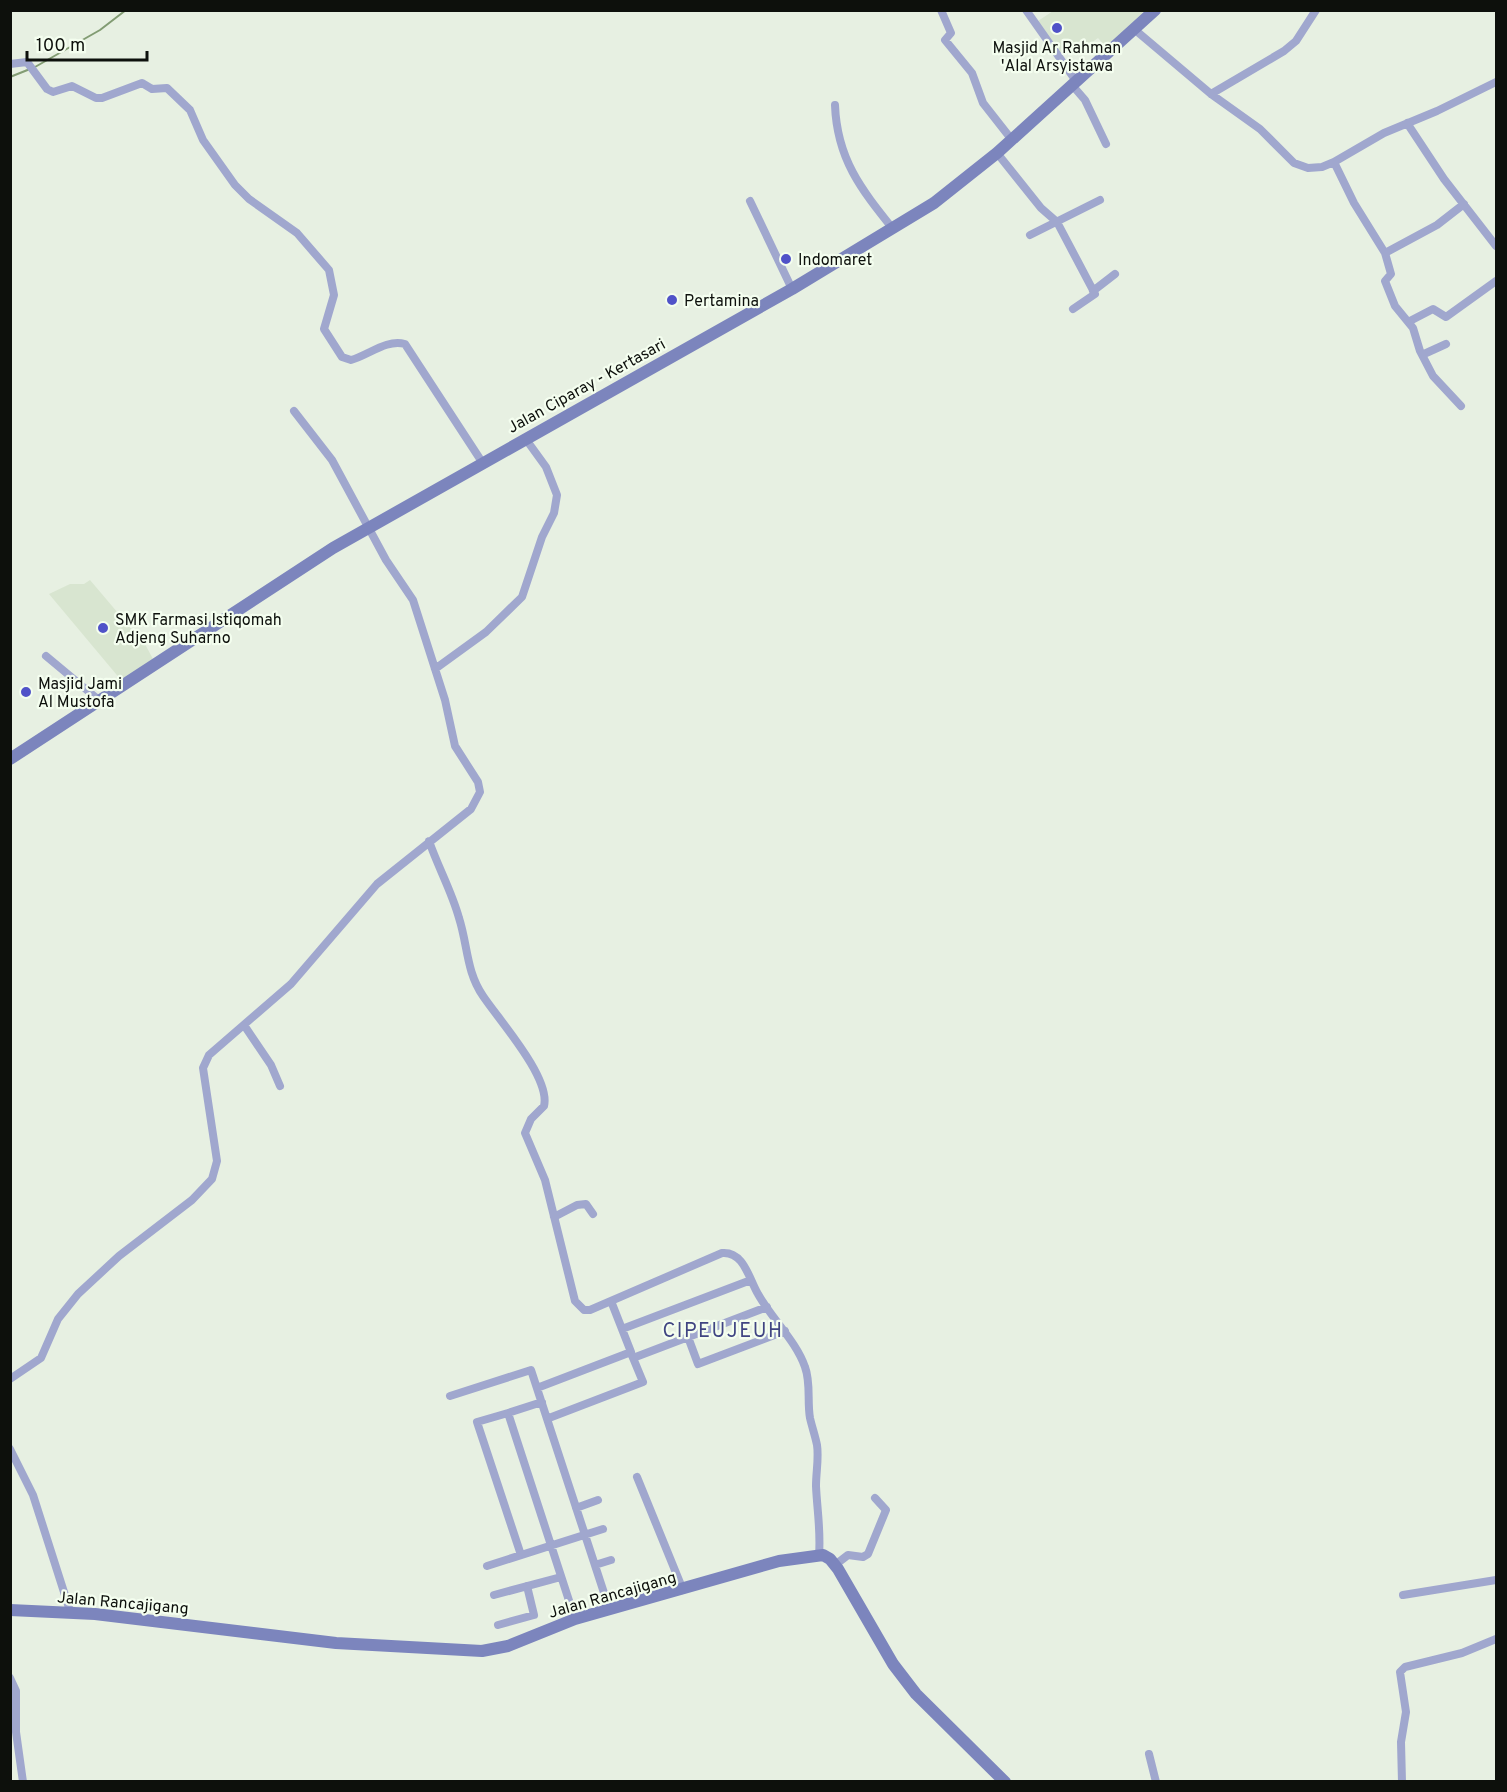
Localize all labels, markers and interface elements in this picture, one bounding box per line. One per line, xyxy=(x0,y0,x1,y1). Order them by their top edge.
marker: Masjid Ar Rahman 'Alal Arsyistawa xyxy=(1050,21,1064,35)
scale bar xyxy=(27,24,147,62)
text: 100 m xyxy=(36,35,85,58)
place label: Masjid Ar Rahman 'Alal Arsyistawa xyxy=(993,39,1121,77)
place label: Indomaret xyxy=(798,251,872,271)
marker: Indomaret xyxy=(779,252,793,266)
place label: Pertamina xyxy=(684,292,759,312)
marker: Pertamina xyxy=(665,293,679,307)
street label: Jalan Ciparay - Kertasari xyxy=(504,335,669,439)
place label: SMK Farmasi Istiqomah Adjeng Suharno xyxy=(115,611,282,649)
marker: SMK Farmasi Istiqomah Adjeng Suharno xyxy=(96,621,110,635)
place label: Masjid Jami Al Mustofa xyxy=(38,675,122,713)
marker: Masjid Jami Al Mustofa xyxy=(19,685,33,699)
district label: CIPEUJEUH xyxy=(663,1319,783,1345)
street label: Jalan Rancajigang xyxy=(546,1568,679,1624)
street label: Jalan Rancajigang xyxy=(56,1588,189,1620)

